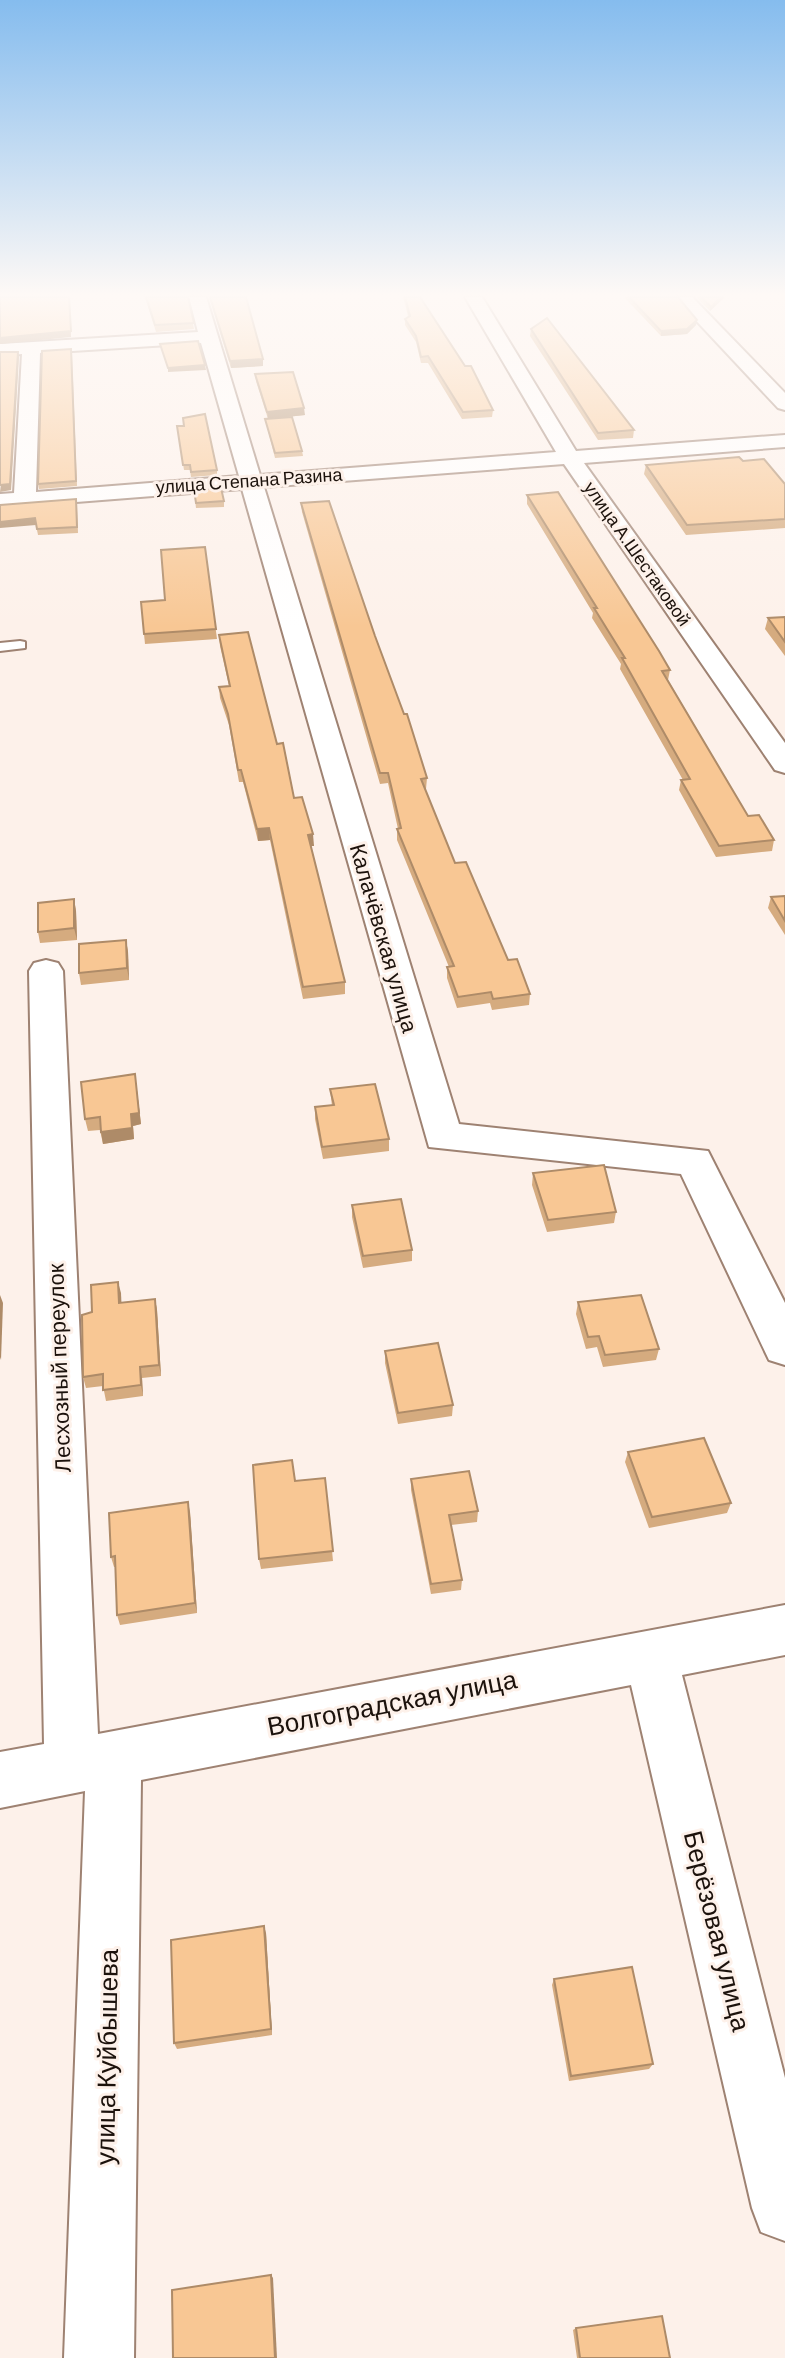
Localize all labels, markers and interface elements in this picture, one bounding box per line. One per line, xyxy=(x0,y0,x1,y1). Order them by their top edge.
street label: улица Степана Разина xyxy=(155,462,344,497)
street label: улица А.Шестаковой xyxy=(580,477,696,630)
street label: Калачёвская улица xyxy=(345,840,425,1036)
street label: Лесхозный переулок xyxy=(41,1263,76,1473)
street label: Волгоградская улица xyxy=(264,1662,520,1741)
street label: Берёзовая улица xyxy=(679,1827,758,2034)
street label: улица Куйбышева xyxy=(88,1948,123,2165)

